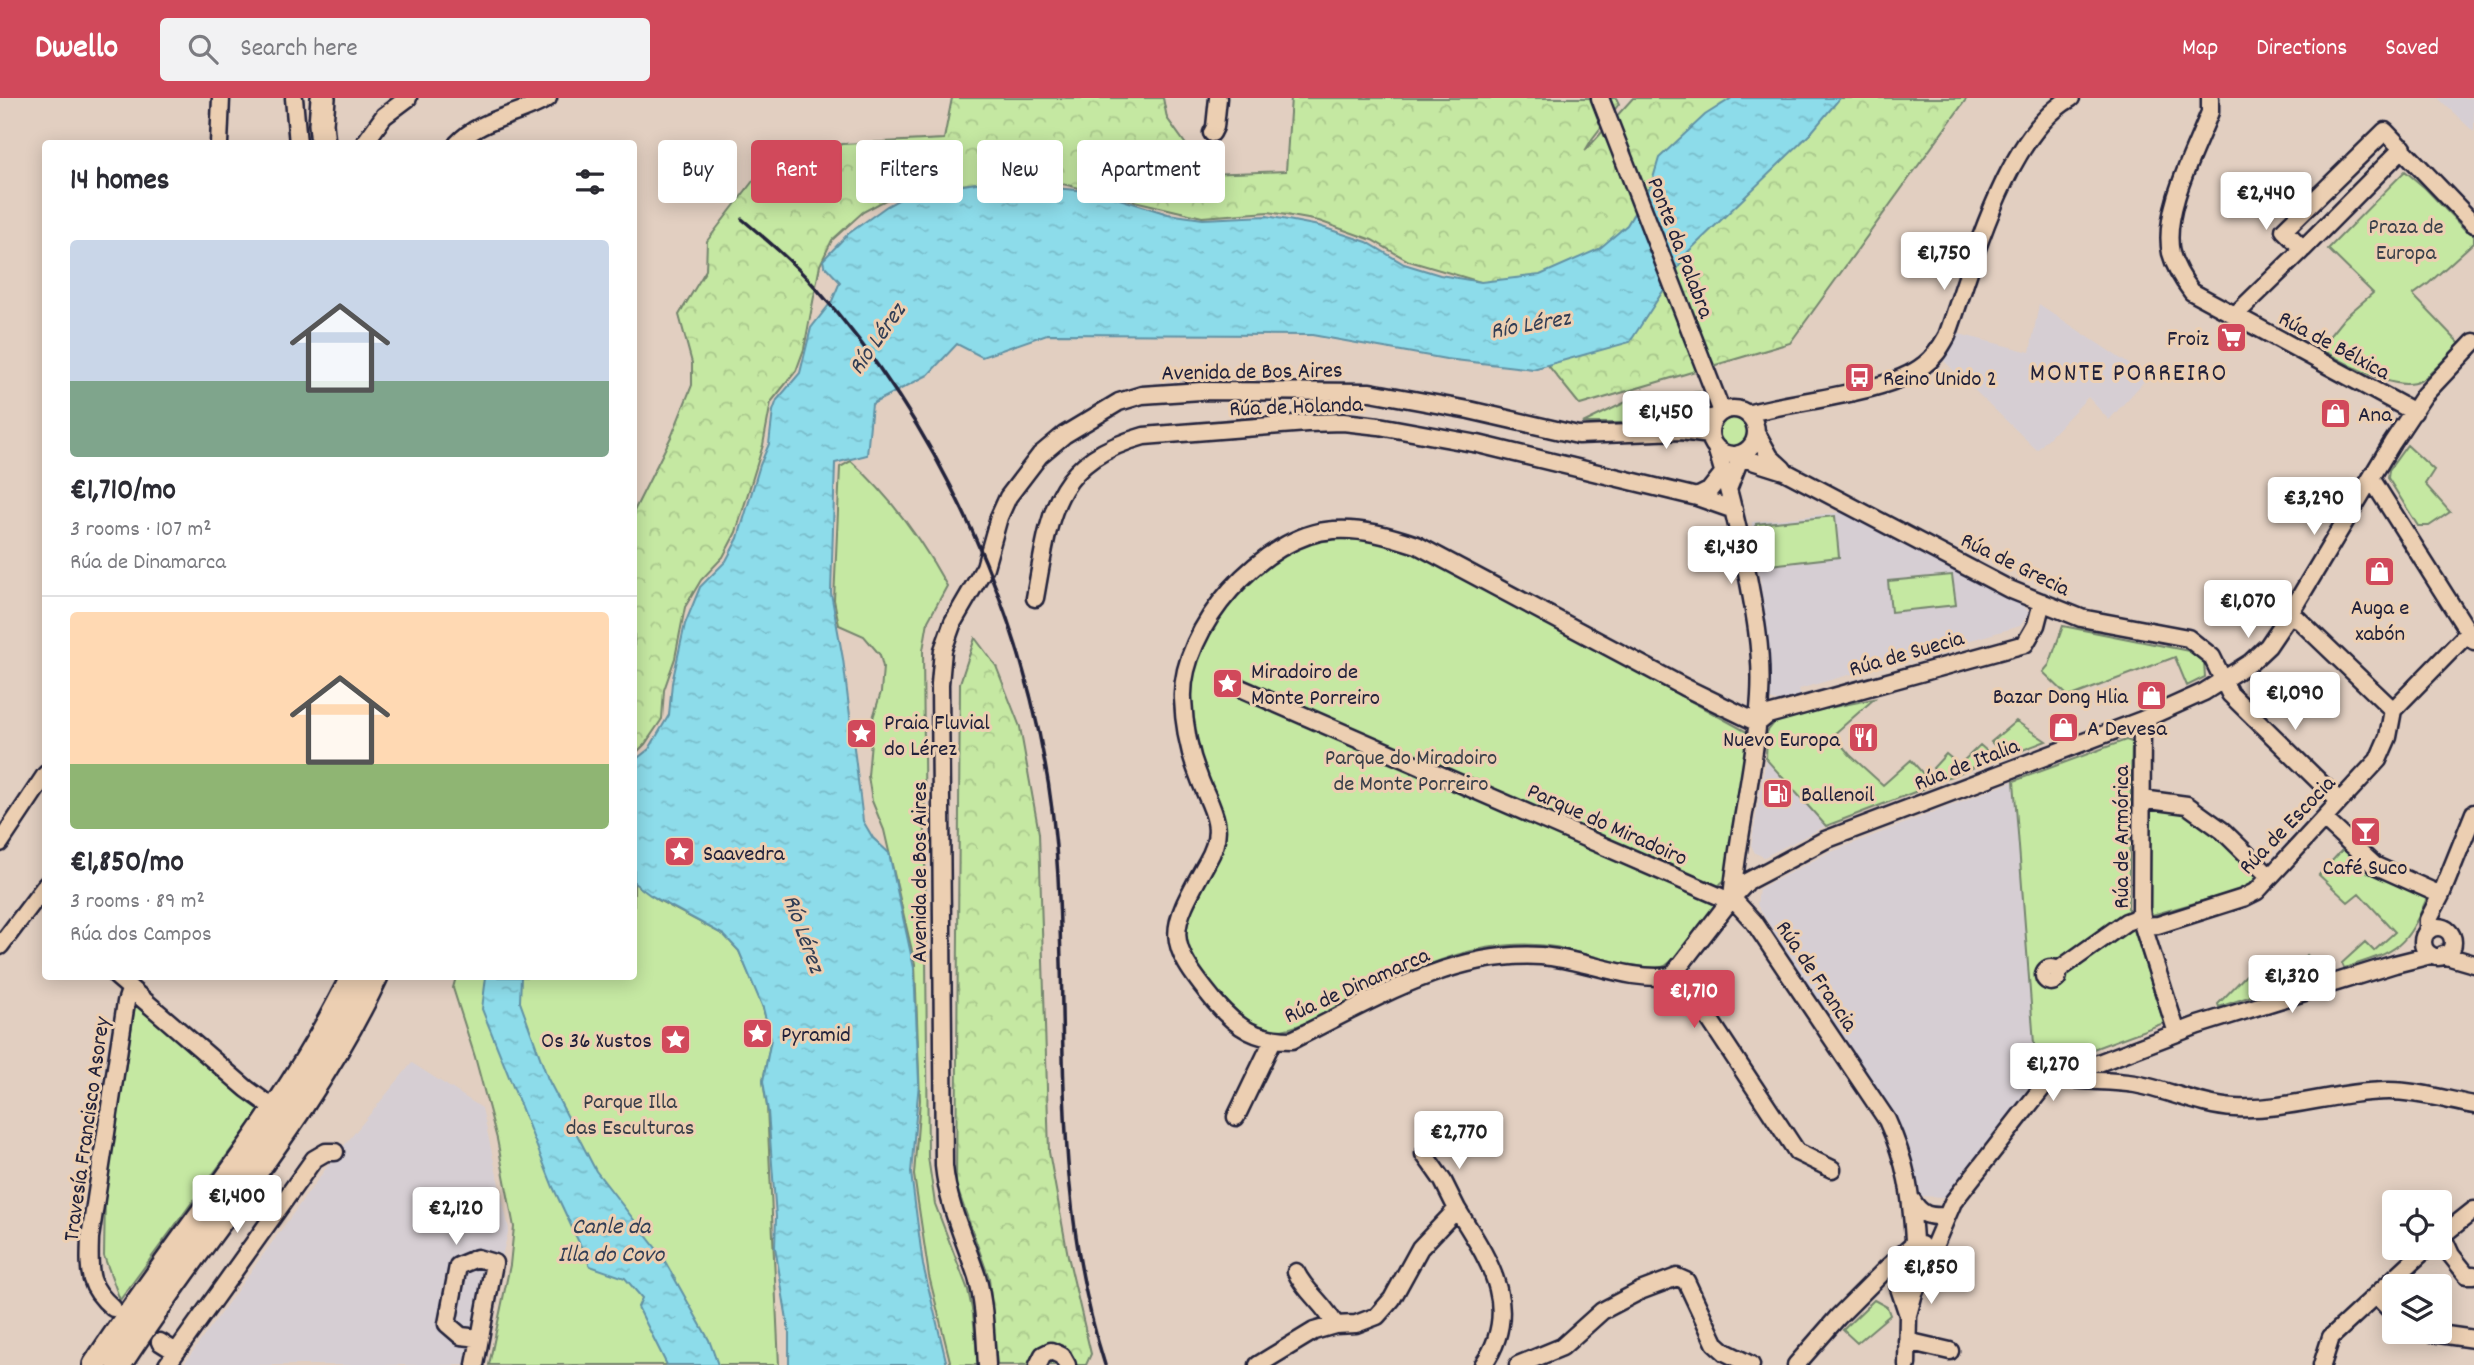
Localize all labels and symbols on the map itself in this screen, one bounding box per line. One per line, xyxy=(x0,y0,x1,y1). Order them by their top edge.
pin: €2,440 xyxy=(2209,172,2323,232)
street label: Ponte da Palabra xyxy=(1637,173,1721,325)
park label: Praza de Europa xyxy=(2368,212,2444,271)
pin: €1,750 xyxy=(1887,232,2001,292)
water label: Río Lérez xyxy=(841,296,916,383)
water label: Río Lérez xyxy=(1488,302,1574,350)
street label: Rúa de Bélxica xyxy=(2272,304,2396,391)
supermarket icon: Froiz xyxy=(2215,320,2249,354)
place label: Froiz xyxy=(2167,324,2209,357)
street label: Avenida de Bos Aires xyxy=(1161,355,1343,392)
district label: MONTE PORREIRO xyxy=(2030,356,2228,393)
bus stop icon: Reino Unido 2 xyxy=(1843,360,1877,394)
place label: Reino Unido 2 xyxy=(1883,364,1997,397)
street label: Rúa de Holanda xyxy=(1229,390,1365,427)
pin: €1,450 xyxy=(1609,392,1723,451)
shop icon: Ana xyxy=(2318,396,2352,430)
place label: Ana xyxy=(2358,400,2393,433)
pin: €3,290 xyxy=(2257,478,2371,537)
street label: Rúa de Grecia xyxy=(1954,525,2076,607)
pin: €1,430 xyxy=(1674,526,1788,586)
shop icon: Auga e xabón xyxy=(2363,555,2397,589)
pin: €1,070 xyxy=(2191,580,2305,640)
place label: Auga e xabón xyxy=(2351,593,2409,652)
street label: Rúa de Suecia xyxy=(1846,623,1969,687)
place label: Miradoiro de Monte Porreiro xyxy=(1251,657,1380,716)
place icon: Miradoiro de Monte Porreiro xyxy=(1211,666,1245,700)
pin: €1,090 xyxy=(2238,672,2352,732)
shop icon: Bazar Dong Hlia xyxy=(2134,678,2168,712)
place label: Bazar Dong Hlia xyxy=(1993,682,2129,715)
place label: Praia Fluvial do Lérez xyxy=(884,708,990,767)
shop icon: A Devesa xyxy=(2047,710,2081,744)
place label: A Devesa xyxy=(2087,714,2168,747)
place icon: Praia Fluvial do Lérez xyxy=(844,717,878,751)
restaurant icon: Nuevo Europa xyxy=(1846,721,1880,755)
place label: Nuevo Europa xyxy=(1723,725,1841,758)
street label: Rúa de Italia xyxy=(1910,731,2026,801)
park label: Parque do Miradoiro de Monte Porreiro xyxy=(1325,743,1497,802)
street label: Rúa de Armórica xyxy=(2107,764,2140,909)
street label: Rúa de Escocia xyxy=(2232,768,2345,884)
street label: Parque do Miradoiro xyxy=(1521,776,1692,876)
fuel station icon: Ballenoil xyxy=(1761,776,1795,810)
place label: Ballenoil xyxy=(1801,780,1875,813)
street label: Avenida de Bos Aires xyxy=(905,781,938,963)
bar icon: Café Suco xyxy=(2348,815,2382,849)
place icon: Saavedra xyxy=(663,835,697,869)
place label: Saavedra xyxy=(703,839,786,872)
place label: Café Suco xyxy=(2323,853,2407,886)
water label: Río Lérez xyxy=(772,890,832,979)
street label: Rúa de Francia xyxy=(1766,915,1865,1040)
street label: Rúa de Dinamarca xyxy=(1279,940,1436,1034)
pin: €1,320 xyxy=(2235,956,2349,1015)
pin: €1,710 xyxy=(1637,970,1751,1030)
street label: Travesía Francisco Asorey xyxy=(56,1014,121,1244)
place icon: Pyramid xyxy=(741,1016,775,1050)
place label: Pyramid xyxy=(781,1020,851,1053)
place icon: Os 36 Xustos xyxy=(658,1022,692,1056)
place label: Os 36 Xustos xyxy=(541,1026,652,1059)
pin: €1,270 xyxy=(1996,1044,2110,1103)
park label: Parque Illa das Esculturas xyxy=(566,1087,694,1146)
pin: €2,770 xyxy=(1402,1112,1516,1171)
pin: €1,400 xyxy=(180,1176,294,1235)
pin: €2,120 xyxy=(399,1188,513,1247)
water label: Canle da Illa do Covo xyxy=(558,1211,665,1273)
pin: €1,850 xyxy=(1874,1246,1988,1306)

